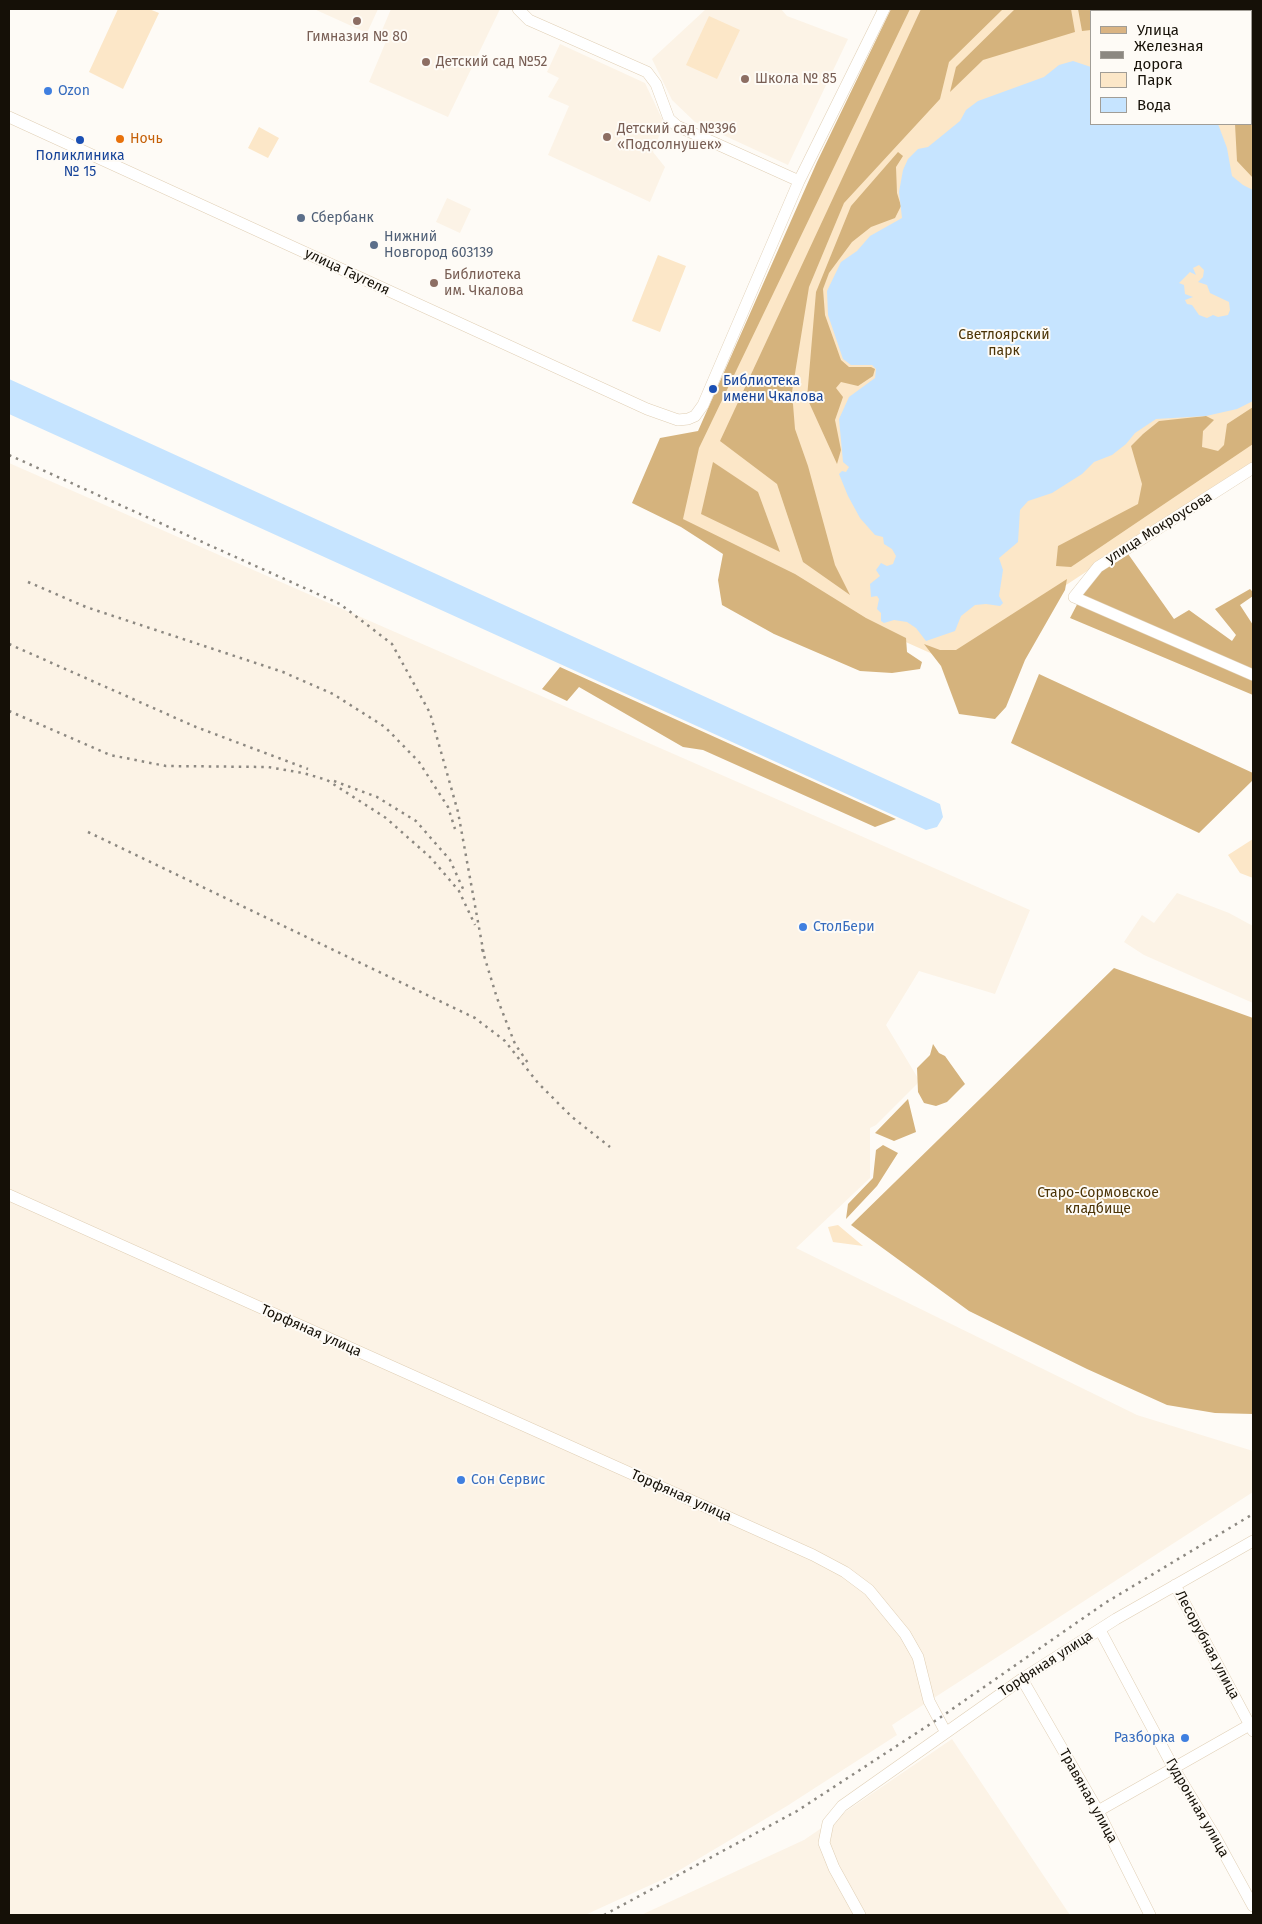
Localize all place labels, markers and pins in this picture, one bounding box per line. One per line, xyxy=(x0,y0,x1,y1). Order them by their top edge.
marker: Гимназия № 80 xyxy=(351,15,363,27)
place label: Гимназия № 80 xyxy=(306,29,408,45)
place label: Детский сад №52 xyxy=(436,54,547,70)
marker: Детский сад №52 xyxy=(420,56,432,68)
place label: Школа № 85 xyxy=(755,71,837,87)
marker: Школа № 85 xyxy=(739,73,751,85)
place label: Ozon xyxy=(58,83,90,99)
marker: Ozon xyxy=(42,85,54,97)
place label: Детский сад №396 «Подсолнушек» xyxy=(617,121,736,154)
place label: Ночь xyxy=(130,131,163,147)
marker: Детский сад №396 «Подсолнушек» xyxy=(601,131,613,143)
marker: Ночь xyxy=(114,133,126,145)
marker: Поликлиника № 15 xyxy=(74,134,86,146)
place label: Поликлиника № 15 xyxy=(35,148,125,180)
place label: Сбербанк xyxy=(311,210,374,226)
marker: Сбербанк xyxy=(295,212,307,224)
place label: Нижний Новгород 603139 xyxy=(384,229,493,262)
marker: Нижний Новгород 603139 xyxy=(368,239,380,251)
place label: Библиотека им. Чкалова xyxy=(444,267,524,300)
marker: Библиотека им. Чкалова xyxy=(428,277,440,289)
place label: Библиотека имени Чкалова xyxy=(723,373,824,406)
marker: Библиотека имени Чкалова xyxy=(707,383,719,395)
place label: СтолБери xyxy=(813,919,875,935)
marker: СтолБери xyxy=(797,921,809,933)
place label: Сон Сервис xyxy=(471,1472,545,1488)
marker: Сон Сервис xyxy=(455,1474,467,1486)
place label: Разборка xyxy=(1114,1730,1175,1746)
marker: Разборка xyxy=(1179,1732,1191,1744)

